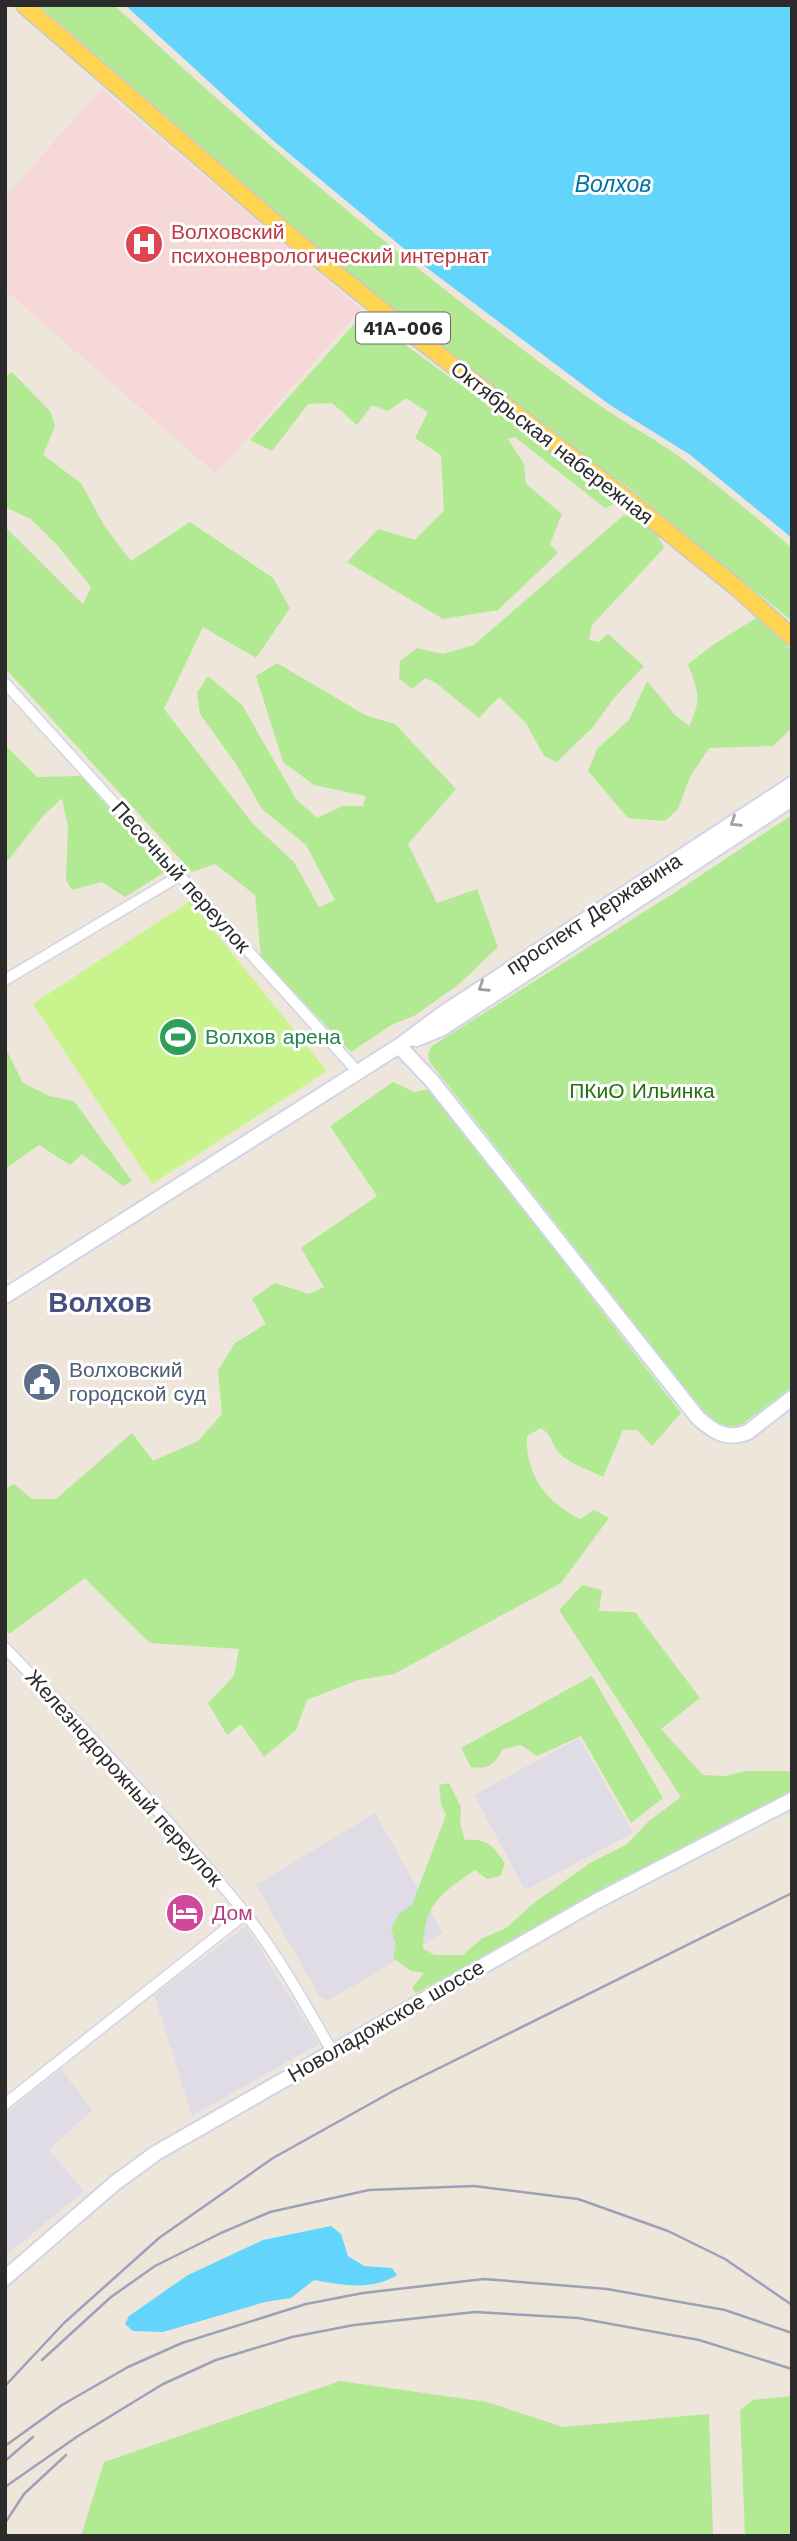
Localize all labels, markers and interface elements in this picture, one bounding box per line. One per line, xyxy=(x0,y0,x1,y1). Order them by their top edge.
water label: Волхов xyxy=(575,171,651,198)
place label: Волховский психоневрологический интернат xyxy=(171,219,489,268)
hospital icon: Волховский психоневрологический интернат xyxy=(123,223,165,265)
road number: 41А-006 xyxy=(356,312,450,344)
street label: Октябрьская набережная xyxy=(446,356,659,530)
street label: Песочный переулок xyxy=(107,796,256,958)
one-way arrow xyxy=(730,813,743,826)
street label: проспект Державина xyxy=(501,847,686,980)
one-way arrow xyxy=(478,979,491,992)
sports icon: Волхов арена xyxy=(157,1016,199,1058)
place label: Волхов арена xyxy=(205,1024,341,1049)
park label: ПКиО Ильинка xyxy=(569,1078,715,1103)
district label: Волхов xyxy=(48,1286,152,1319)
place label: Волховский городской суд xyxy=(69,1357,206,1406)
public building icon: Волховский городской суд xyxy=(21,1361,63,1403)
street label: Железнодорожный переулок xyxy=(21,1664,229,1892)
hotel icon: Дом xyxy=(164,1892,206,1934)
place label: Дом xyxy=(212,1900,253,1925)
street label: Новоладожское шоссе xyxy=(283,1954,488,2087)

